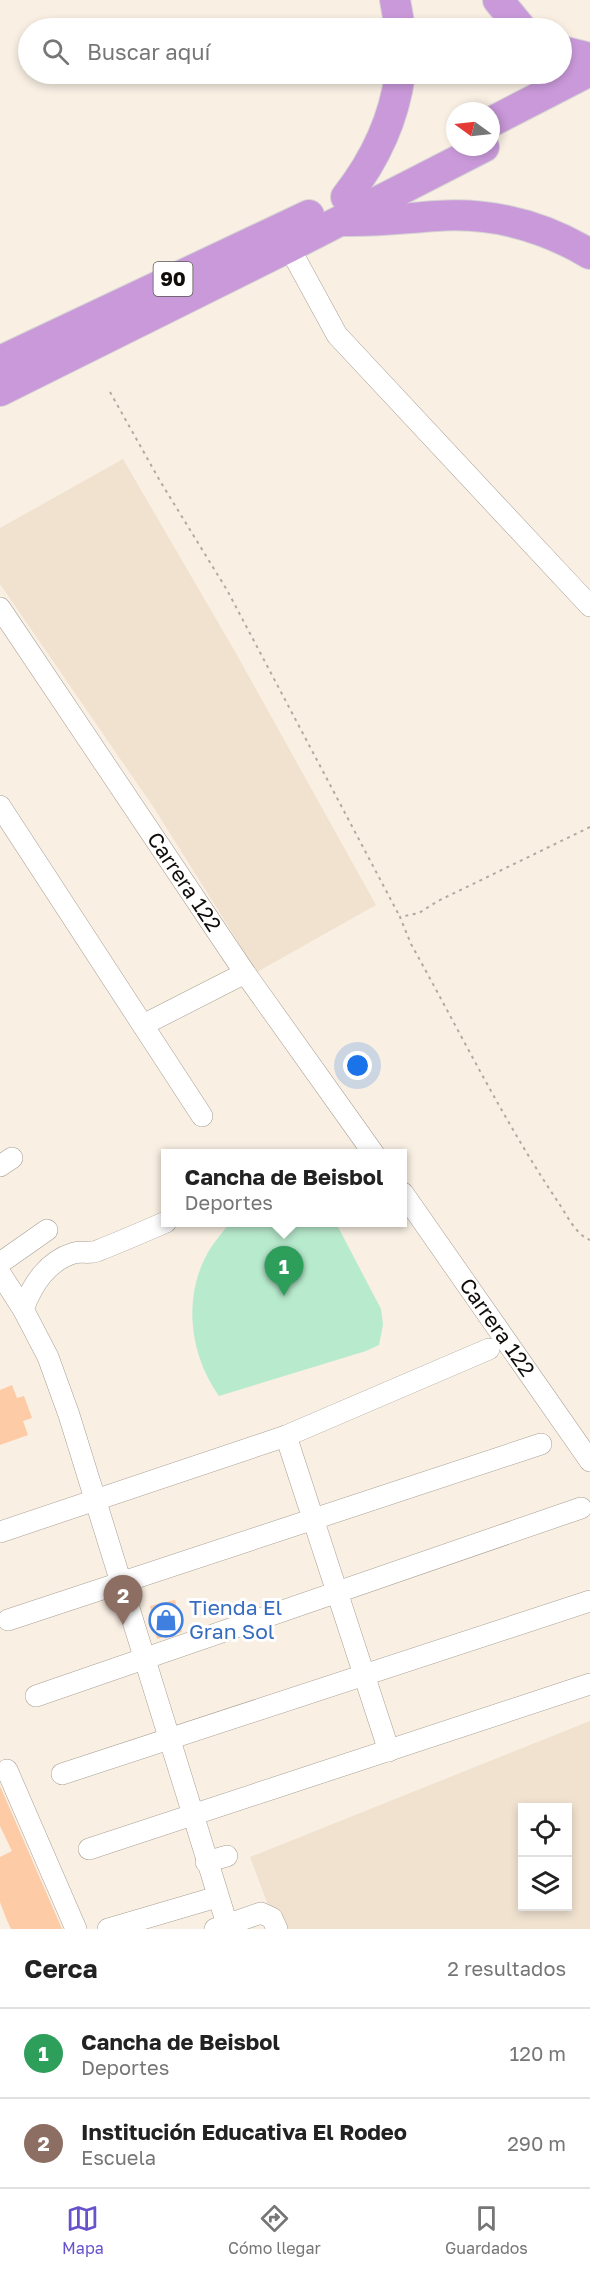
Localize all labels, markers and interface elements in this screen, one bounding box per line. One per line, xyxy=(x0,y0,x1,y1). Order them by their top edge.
search box xyxy=(18,18,572,84)
icon: search xyxy=(39,35,72,68)
text: Buscar aquí xyxy=(87,38,210,65)
north arrow xyxy=(446,102,500,156)
road number: 90 xyxy=(154,262,192,296)
street label: Carrera 122 xyxy=(142,827,227,936)
your location xyxy=(343,1051,372,1080)
popup xyxy=(161,1149,407,1227)
text: Cancha de Beisbol xyxy=(185,1163,383,1190)
text: Deportes xyxy=(185,1190,273,1214)
pin: 1 xyxy=(264,1246,304,1296)
street label: Carrera 122 xyxy=(454,1273,541,1381)
pin: 2 xyxy=(104,1576,142,1625)
place label: Tienda El Gran Sol xyxy=(189,1594,282,1644)
shop icon: Tienda El Gran Sol xyxy=(148,1602,184,1638)
map controls xyxy=(518,1803,572,1911)
button: locate xyxy=(518,1803,572,1857)
button: layers xyxy=(518,1857,572,1911)
text: Cerca xyxy=(24,1953,98,1984)
text: 2 resultados xyxy=(447,1956,566,1980)
text: Cancha de Beisbol xyxy=(81,2028,280,2055)
text: 1 xyxy=(38,2041,49,2065)
text: 120 m xyxy=(510,2041,566,2065)
text: Deportes xyxy=(81,2055,169,2079)
text: Institución Educativa El Rodeo xyxy=(81,2118,407,2145)
text: 2 xyxy=(37,2131,50,2155)
text: 290 m xyxy=(507,2131,566,2155)
text: Escuela xyxy=(81,2145,156,2169)
tab: Mapa xyxy=(62,2202,104,2258)
tab: Cómo llegar xyxy=(228,2202,321,2258)
tab: Guardados xyxy=(445,2202,528,2258)

